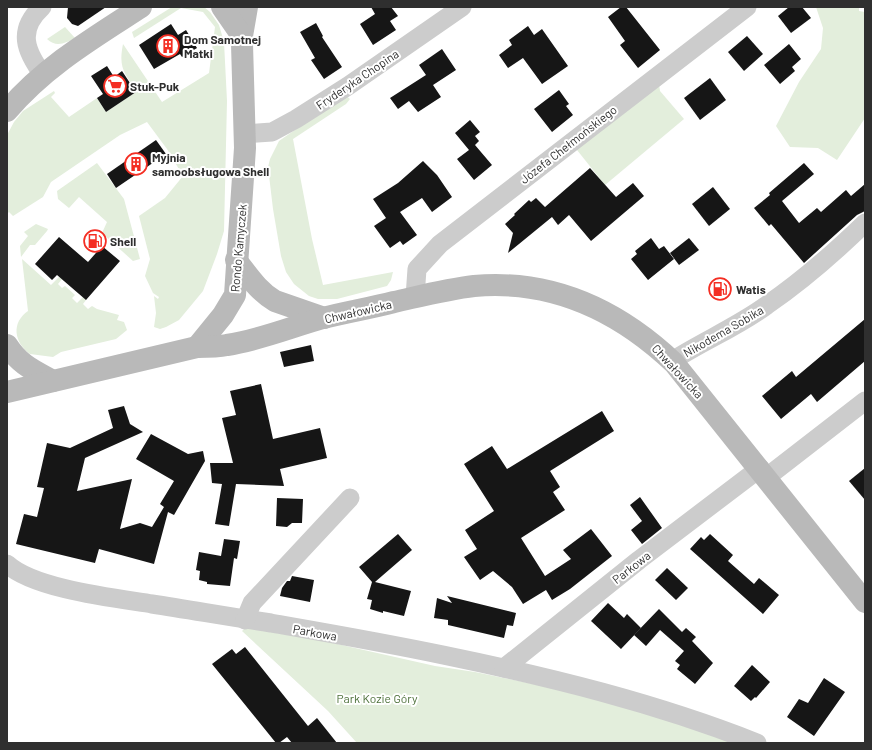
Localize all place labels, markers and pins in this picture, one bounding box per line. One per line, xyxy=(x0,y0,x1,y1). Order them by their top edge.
place label: Dom Samotnej Matki xyxy=(184,32,261,60)
building icon: Dom Samotnej Matki xyxy=(155,33,181,59)
supermarket icon: Stuk-Puk xyxy=(102,73,128,99)
place label: Stuk-Puk xyxy=(130,79,180,93)
place label: Myjnia samoobsługowa Shell xyxy=(152,150,269,178)
building icon: Myjnia samoobsługowa Shell xyxy=(123,151,149,177)
fuel station icon: Shell xyxy=(82,228,108,254)
place label: Shell xyxy=(110,234,136,248)
fuel station icon: Watis xyxy=(707,276,733,302)
place label: Watis xyxy=(736,282,766,296)

